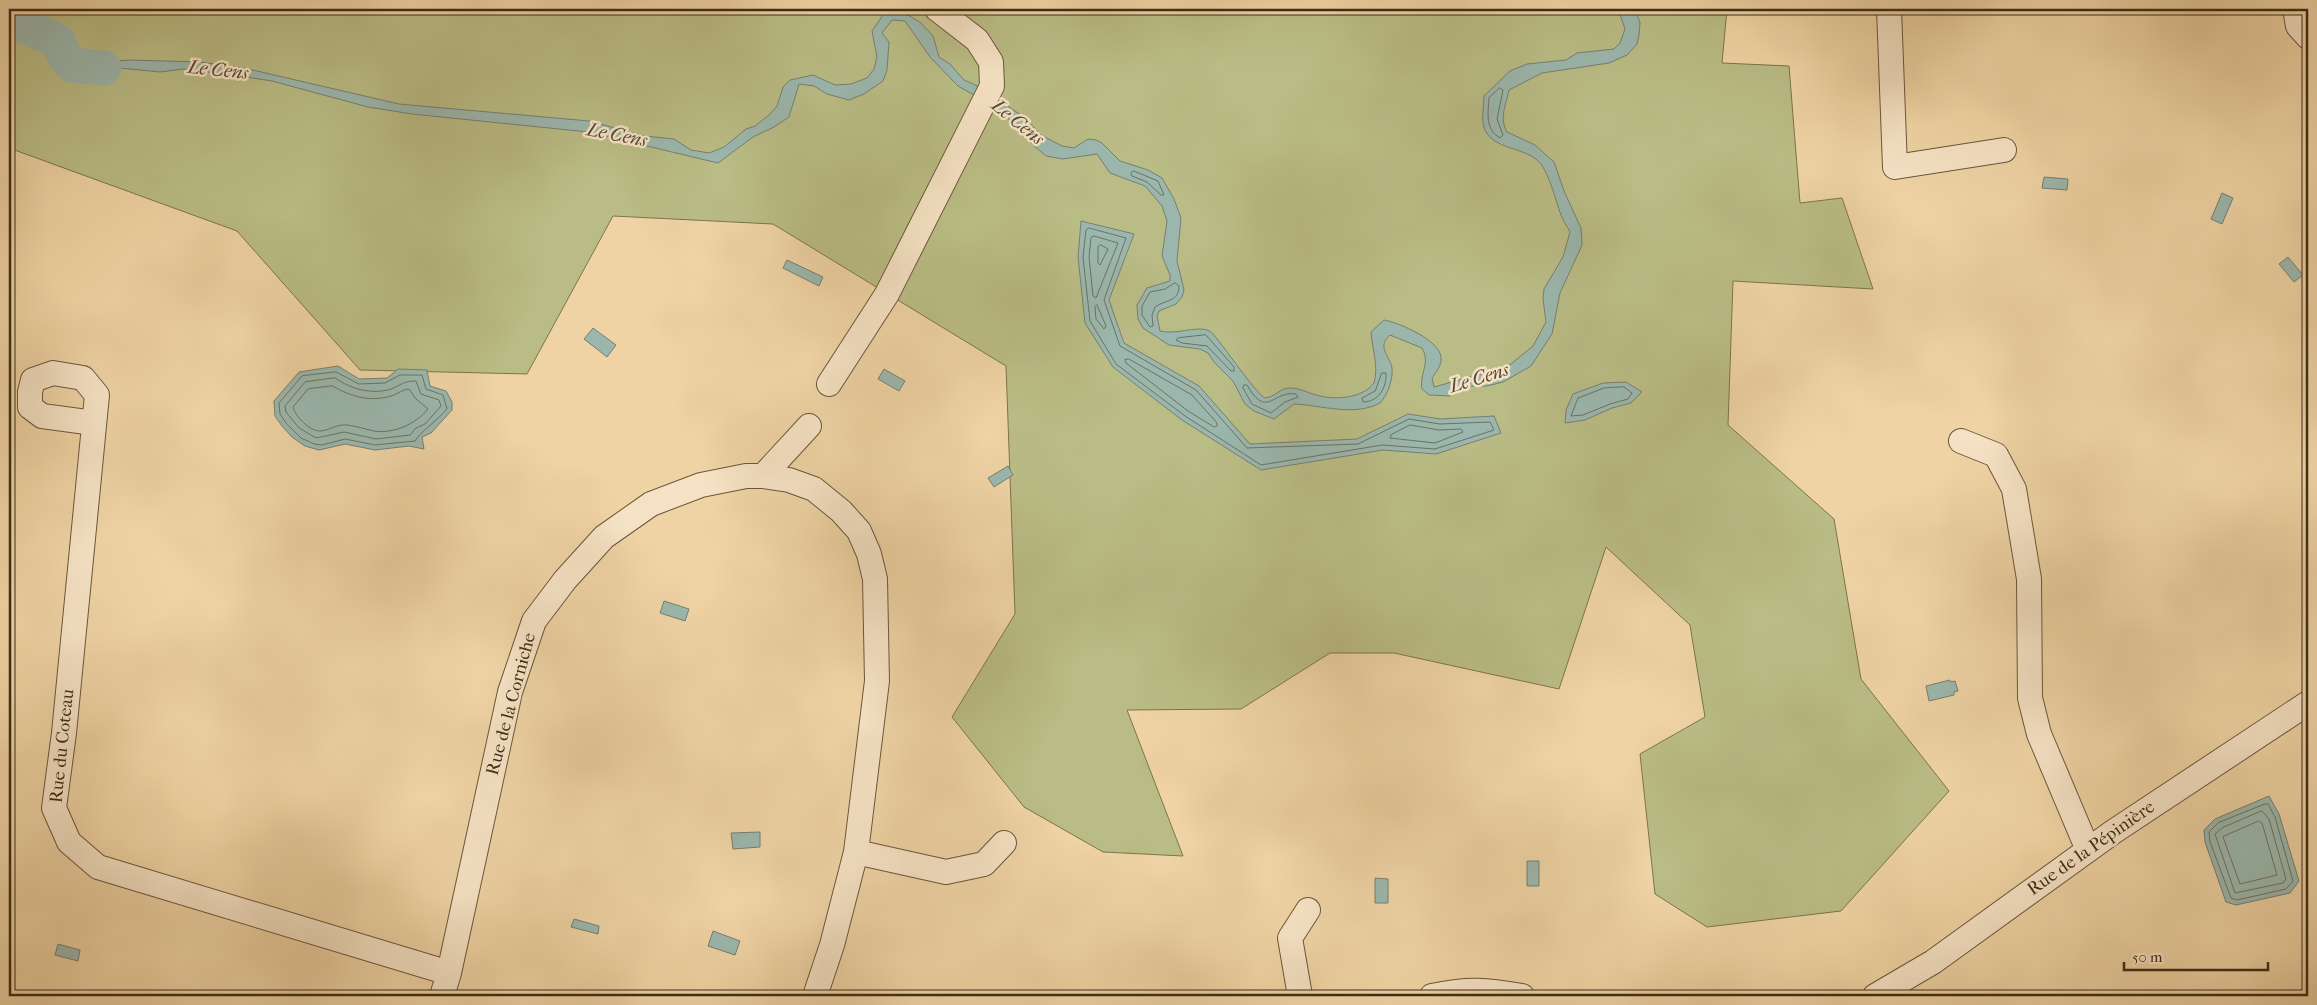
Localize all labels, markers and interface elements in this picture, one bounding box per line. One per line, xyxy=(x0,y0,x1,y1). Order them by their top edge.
water label: Le Cens xyxy=(185,56,251,84)
water label: Le Cens xyxy=(986,93,1049,150)
water label: Le Cens xyxy=(583,118,650,152)
water label: Le Cens xyxy=(1445,358,1512,398)
street label: Rue de la Corniche xyxy=(482,630,540,778)
street label: Rue du Coteau xyxy=(46,688,78,804)
street label: Rue de la Pépinière xyxy=(2023,796,2159,900)
scale bar xyxy=(2124,940,2268,972)
text: 50 m xyxy=(2132,948,2163,966)

